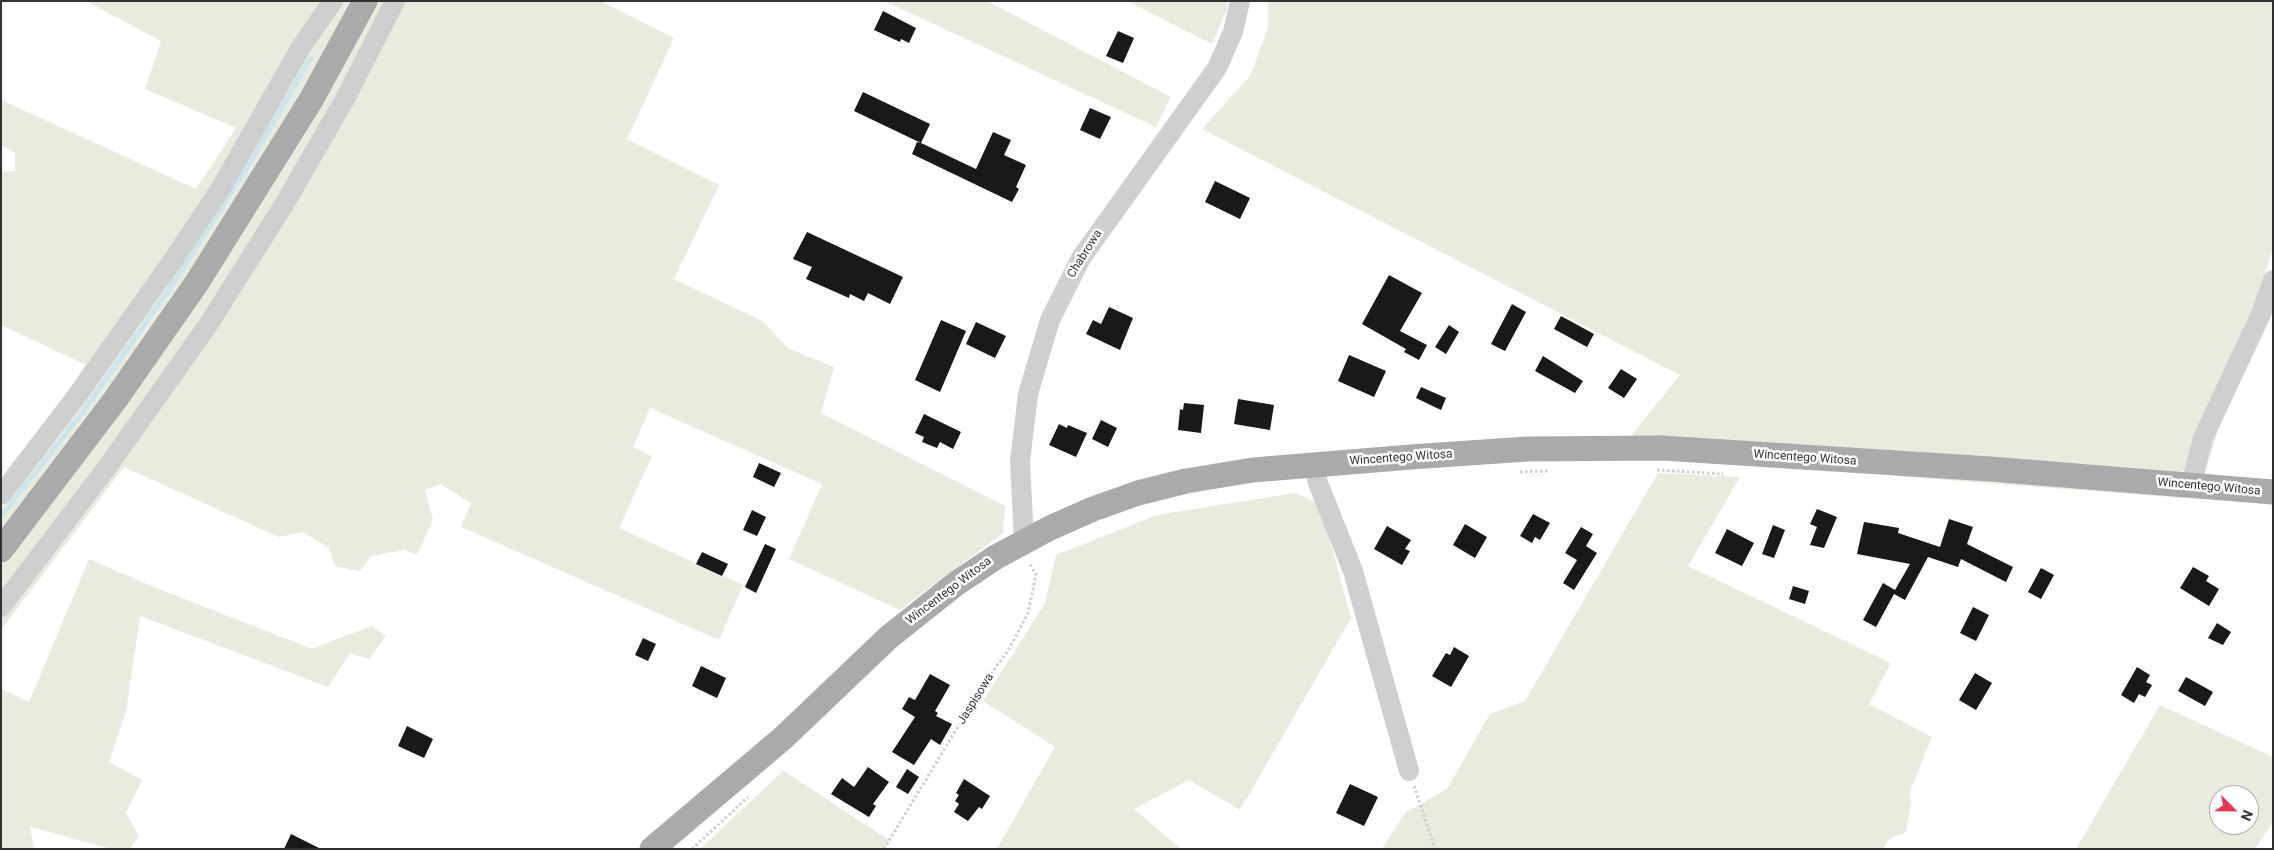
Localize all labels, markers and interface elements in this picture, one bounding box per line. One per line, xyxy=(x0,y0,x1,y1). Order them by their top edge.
street label: Chabrowa xyxy=(1065,227,1105,281)
street label: Wincentego Witosa xyxy=(1349,447,1453,469)
street label: Wincentego Witosa xyxy=(1753,447,1857,469)
street label: Wincentego Witosa xyxy=(2157,475,2261,499)
street label: Wincentego Witosa xyxy=(903,554,995,628)
street label: Jaspisowa xyxy=(955,671,997,727)
north arrow xyxy=(2209,785,2259,835)
text: N xyxy=(2238,808,2256,823)

